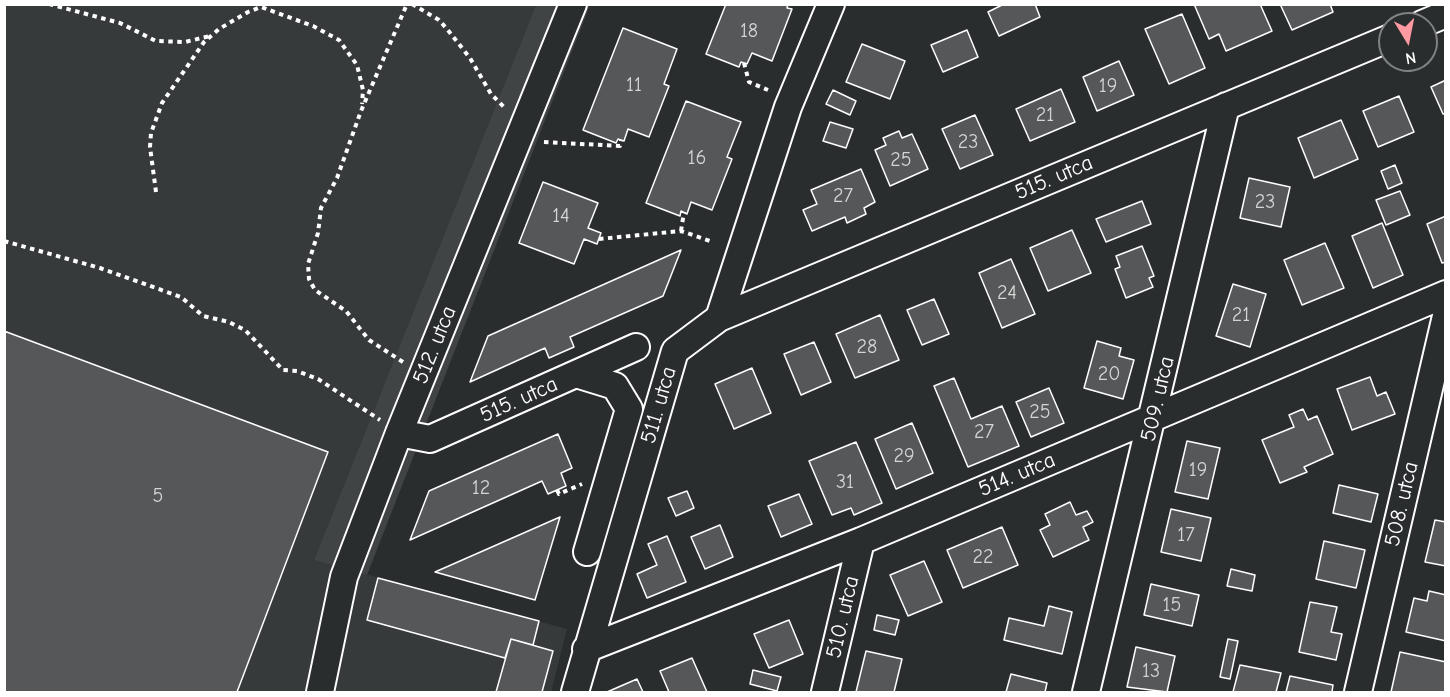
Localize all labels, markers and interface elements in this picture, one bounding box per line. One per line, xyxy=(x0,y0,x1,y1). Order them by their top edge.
north arrow xyxy=(1378,12,1438,72)
house number: 18 xyxy=(740,19,758,43)
text: N xyxy=(1404,48,1417,68)
house number: 11 xyxy=(626,73,642,97)
house number: 19 xyxy=(1099,74,1117,98)
house number: 21 xyxy=(1036,103,1054,127)
house number: 23 xyxy=(958,130,978,154)
house number: 16 xyxy=(688,146,706,170)
house number: 25 xyxy=(890,148,912,172)
street label: 515. utca xyxy=(1011,150,1097,206)
house number: 27 xyxy=(833,184,853,208)
house number: 23 xyxy=(1255,190,1275,214)
house number: 14 xyxy=(552,204,570,228)
house number: 24 xyxy=(997,281,1017,305)
street label: 512. utca xyxy=(407,302,463,388)
house number: 21 xyxy=(1232,303,1250,327)
house number: 28 xyxy=(857,335,877,359)
street label: 509. utca xyxy=(1135,354,1181,444)
house number: 20 xyxy=(1098,362,1120,386)
street label: 511. utca xyxy=(635,363,683,447)
street label: 515. utca xyxy=(476,371,562,429)
house number: 25 xyxy=(1029,400,1051,424)
house number: 27 xyxy=(974,420,994,444)
house number: 29 xyxy=(893,444,915,468)
street label: 514. utca xyxy=(975,447,1059,503)
house number: 19 xyxy=(1189,458,1207,482)
street label: 508. utca xyxy=(1379,459,1425,549)
house number: 31 xyxy=(836,470,854,494)
house number: 12 xyxy=(472,476,490,500)
house number: 5 xyxy=(153,484,163,508)
house number: 17 xyxy=(1177,523,1195,547)
house number: 22 xyxy=(973,545,993,569)
street label: 510. utca xyxy=(821,573,865,661)
house number: 15 xyxy=(1163,593,1181,617)
house number: 13 xyxy=(1142,659,1160,683)

